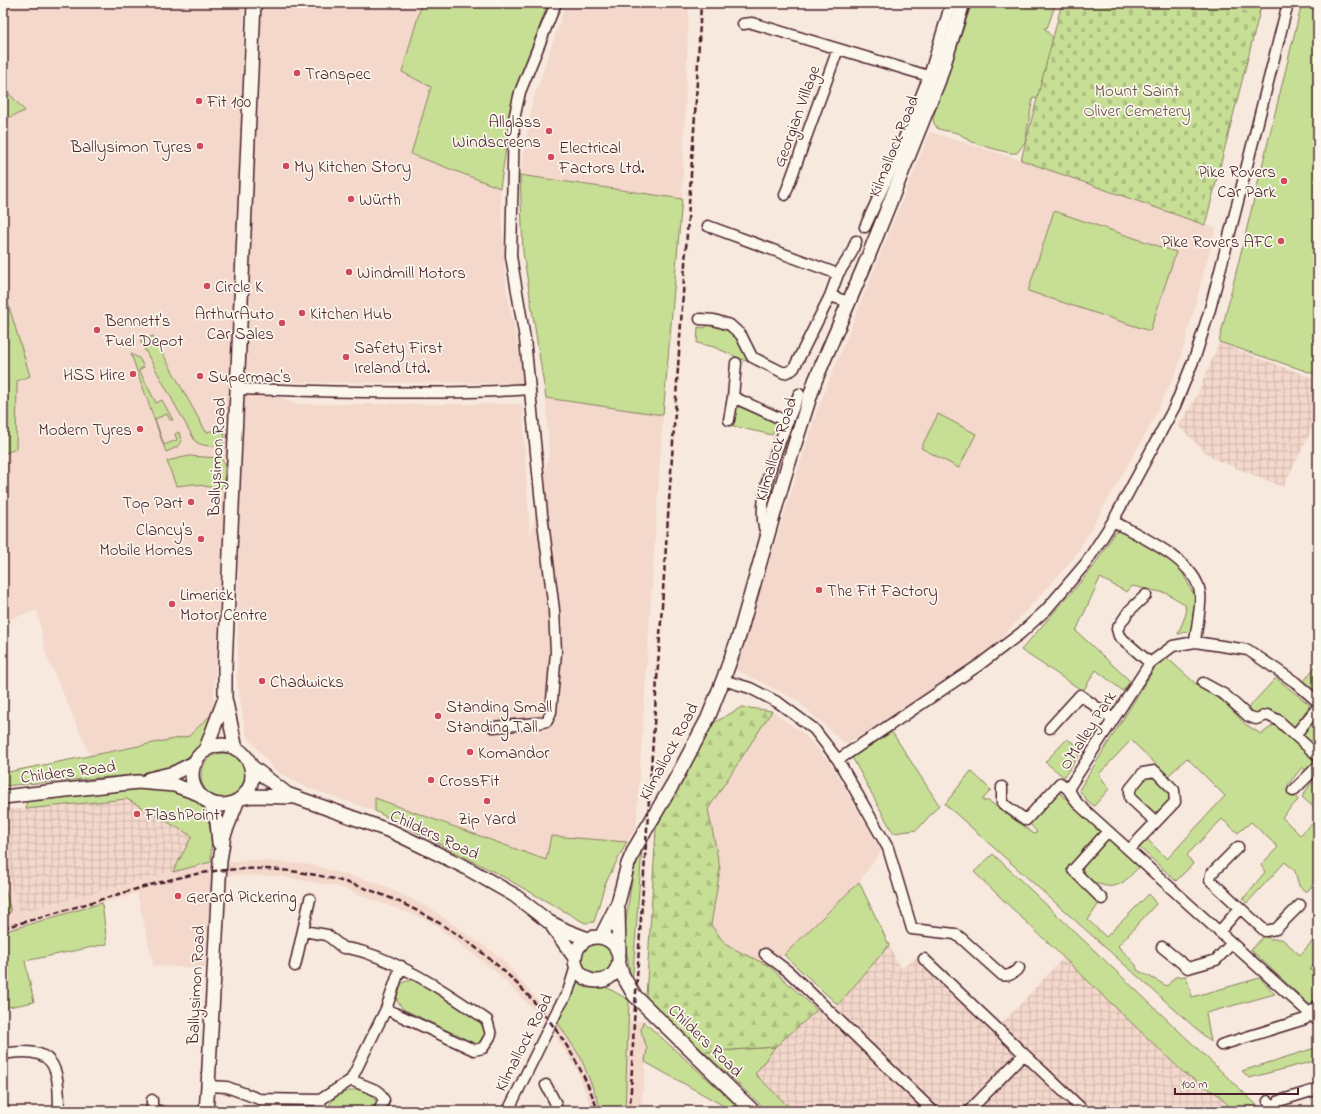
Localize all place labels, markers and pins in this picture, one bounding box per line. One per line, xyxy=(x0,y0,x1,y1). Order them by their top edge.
place label: Transpec xyxy=(305,62,371,87)
marker: Transpec xyxy=(292,68,302,78)
place label: Fit 100 xyxy=(206,90,251,115)
marker: Fit 100 xyxy=(194,96,204,106)
place label: Allglass Windscreens xyxy=(452,110,541,155)
marker: Allglass Windscreens xyxy=(544,126,554,136)
place label: Ballysimon Tyres xyxy=(69,135,192,161)
place label: Electrical Factors Ltd. xyxy=(558,136,645,181)
marker: Ballysimon Tyres xyxy=(195,141,205,151)
marker: Electrical Factors Ltd. xyxy=(546,152,556,162)
place label: My Kitchen Story xyxy=(294,155,411,181)
place label: Pike Rovers Car Park xyxy=(1198,160,1277,205)
marker: My Kitchen Story xyxy=(281,161,291,171)
marker: Pike Rovers Car Park xyxy=(1279,176,1289,186)
place label: Würth xyxy=(359,188,401,213)
marker: Würth xyxy=(346,194,356,204)
place label: Pike Rovers AFC xyxy=(1161,230,1273,255)
marker: Pike Rovers AFC xyxy=(1276,236,1286,246)
place label: Windmill Motors xyxy=(357,261,466,286)
marker: Windmill Motors xyxy=(344,267,354,277)
place label: Circle K xyxy=(215,275,264,300)
marker: Circle K xyxy=(202,281,212,291)
place label: ArthurAuto Car Sales xyxy=(195,302,274,347)
place label: Kitchen Hub xyxy=(310,302,391,327)
marker: Kitchen Hub xyxy=(297,308,307,318)
place label: Bennett's Fuel Depot xyxy=(104,309,183,354)
marker: ArthurAuto Car Sales xyxy=(277,318,287,328)
marker: Bennett's Fuel Depot xyxy=(92,325,102,335)
place label: Safety First Ireland Ltd. xyxy=(354,336,443,381)
marker: Safety First Ireland Ltd. xyxy=(341,352,351,362)
place label: HSS Hire xyxy=(63,363,125,388)
place label: Supermac's xyxy=(208,365,291,390)
marker: HSS Hire xyxy=(128,369,138,379)
marker: Supermac's xyxy=(195,371,205,381)
place label: Modern Tyres xyxy=(38,418,132,444)
marker: Modern Tyres xyxy=(135,424,145,434)
place label: Top Part xyxy=(123,491,183,516)
marker: Top Part xyxy=(186,497,196,507)
place label: Clancy's Mobile Homes xyxy=(99,518,193,563)
marker: Clancy's Mobile Homes xyxy=(196,534,206,544)
place label: The Fit Factory xyxy=(827,579,938,605)
place label: Limerick Motor Centre xyxy=(180,583,268,628)
marker: The Fit Factory xyxy=(814,585,824,595)
marker: Limerick Motor Centre xyxy=(167,599,177,609)
place label: Chadwicks xyxy=(270,670,344,695)
marker: Chadwicks xyxy=(257,676,267,686)
place label: Standing Small Standing Tall xyxy=(446,695,552,742)
marker: Standing Small Standing Tall xyxy=(433,711,443,721)
place label: Komandor xyxy=(478,741,550,766)
marker: Komandor xyxy=(465,747,475,757)
place label: CrossFit xyxy=(439,769,500,794)
marker: CrossFit xyxy=(426,775,436,785)
marker: Zip Yard xyxy=(482,796,492,806)
place label: FlashPoint xyxy=(144,803,220,828)
place label: Zip Yard xyxy=(458,807,516,832)
marker: FlashPoint xyxy=(132,809,142,819)
place label: Gerard Pickering xyxy=(186,885,297,912)
marker: Gerard Pickering xyxy=(173,891,183,901)

